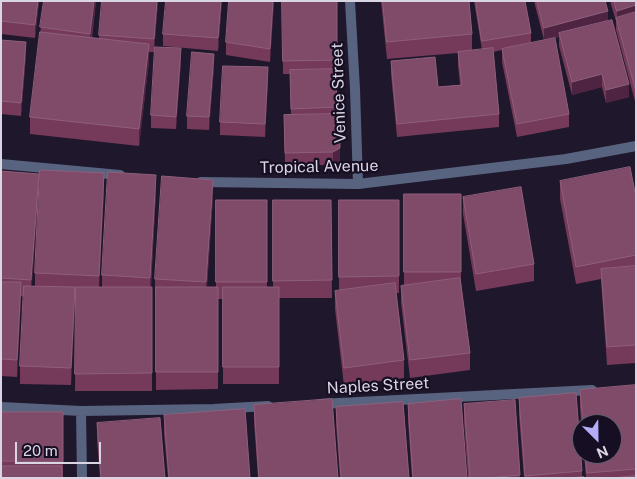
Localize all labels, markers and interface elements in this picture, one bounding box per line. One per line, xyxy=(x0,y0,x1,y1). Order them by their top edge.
street label: Venice Street xyxy=(328,42,350,144)
street label: Tropical Avenue xyxy=(259,156,379,178)
street label: Naples Street xyxy=(326,374,430,398)
north arrow xyxy=(572,414,622,464)
scale bar xyxy=(18,432,104,464)
text: 20 m xyxy=(23,442,58,459)
text: N xyxy=(594,442,611,461)

